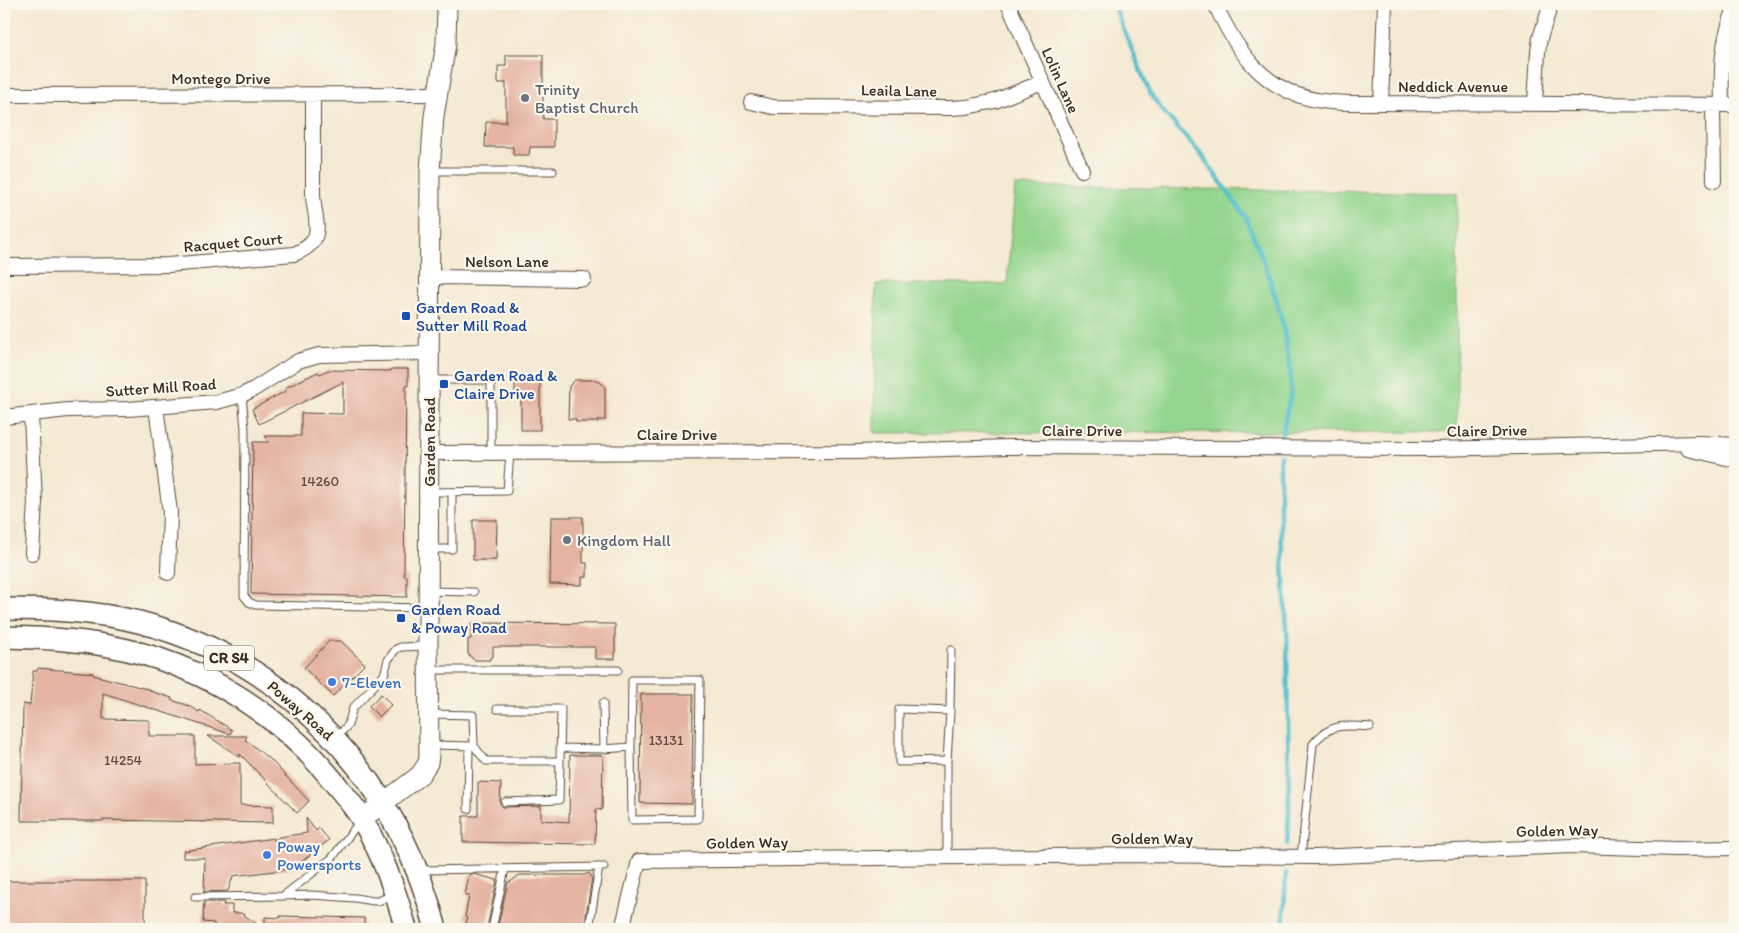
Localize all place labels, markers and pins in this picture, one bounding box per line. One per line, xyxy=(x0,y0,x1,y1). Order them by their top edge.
place label: Trinity Baptist Church xyxy=(535,80,638,117)
marker: Trinity Baptist Church xyxy=(519,92,531,104)
place label: Garden Road & Sutter Mill Road xyxy=(416,298,527,335)
marker: Garden Road & Sutter Mill Road xyxy=(400,310,412,322)
place label: Garden Road & Claire Drive xyxy=(454,366,558,403)
marker: Garden Road & Claire Drive xyxy=(438,378,450,390)
place label: Kingdom Hall xyxy=(577,531,671,550)
marker: Kingdom Hall xyxy=(561,534,573,546)
place label: Garden Road & Poway Road xyxy=(411,600,507,637)
marker: Garden Road & Poway Road xyxy=(395,612,407,624)
place label: 7-Eleven xyxy=(342,673,401,692)
marker: 7-Eleven xyxy=(326,676,338,688)
place label: Poway Powersports xyxy=(277,837,361,874)
marker: Poway Powersports xyxy=(261,849,273,861)

